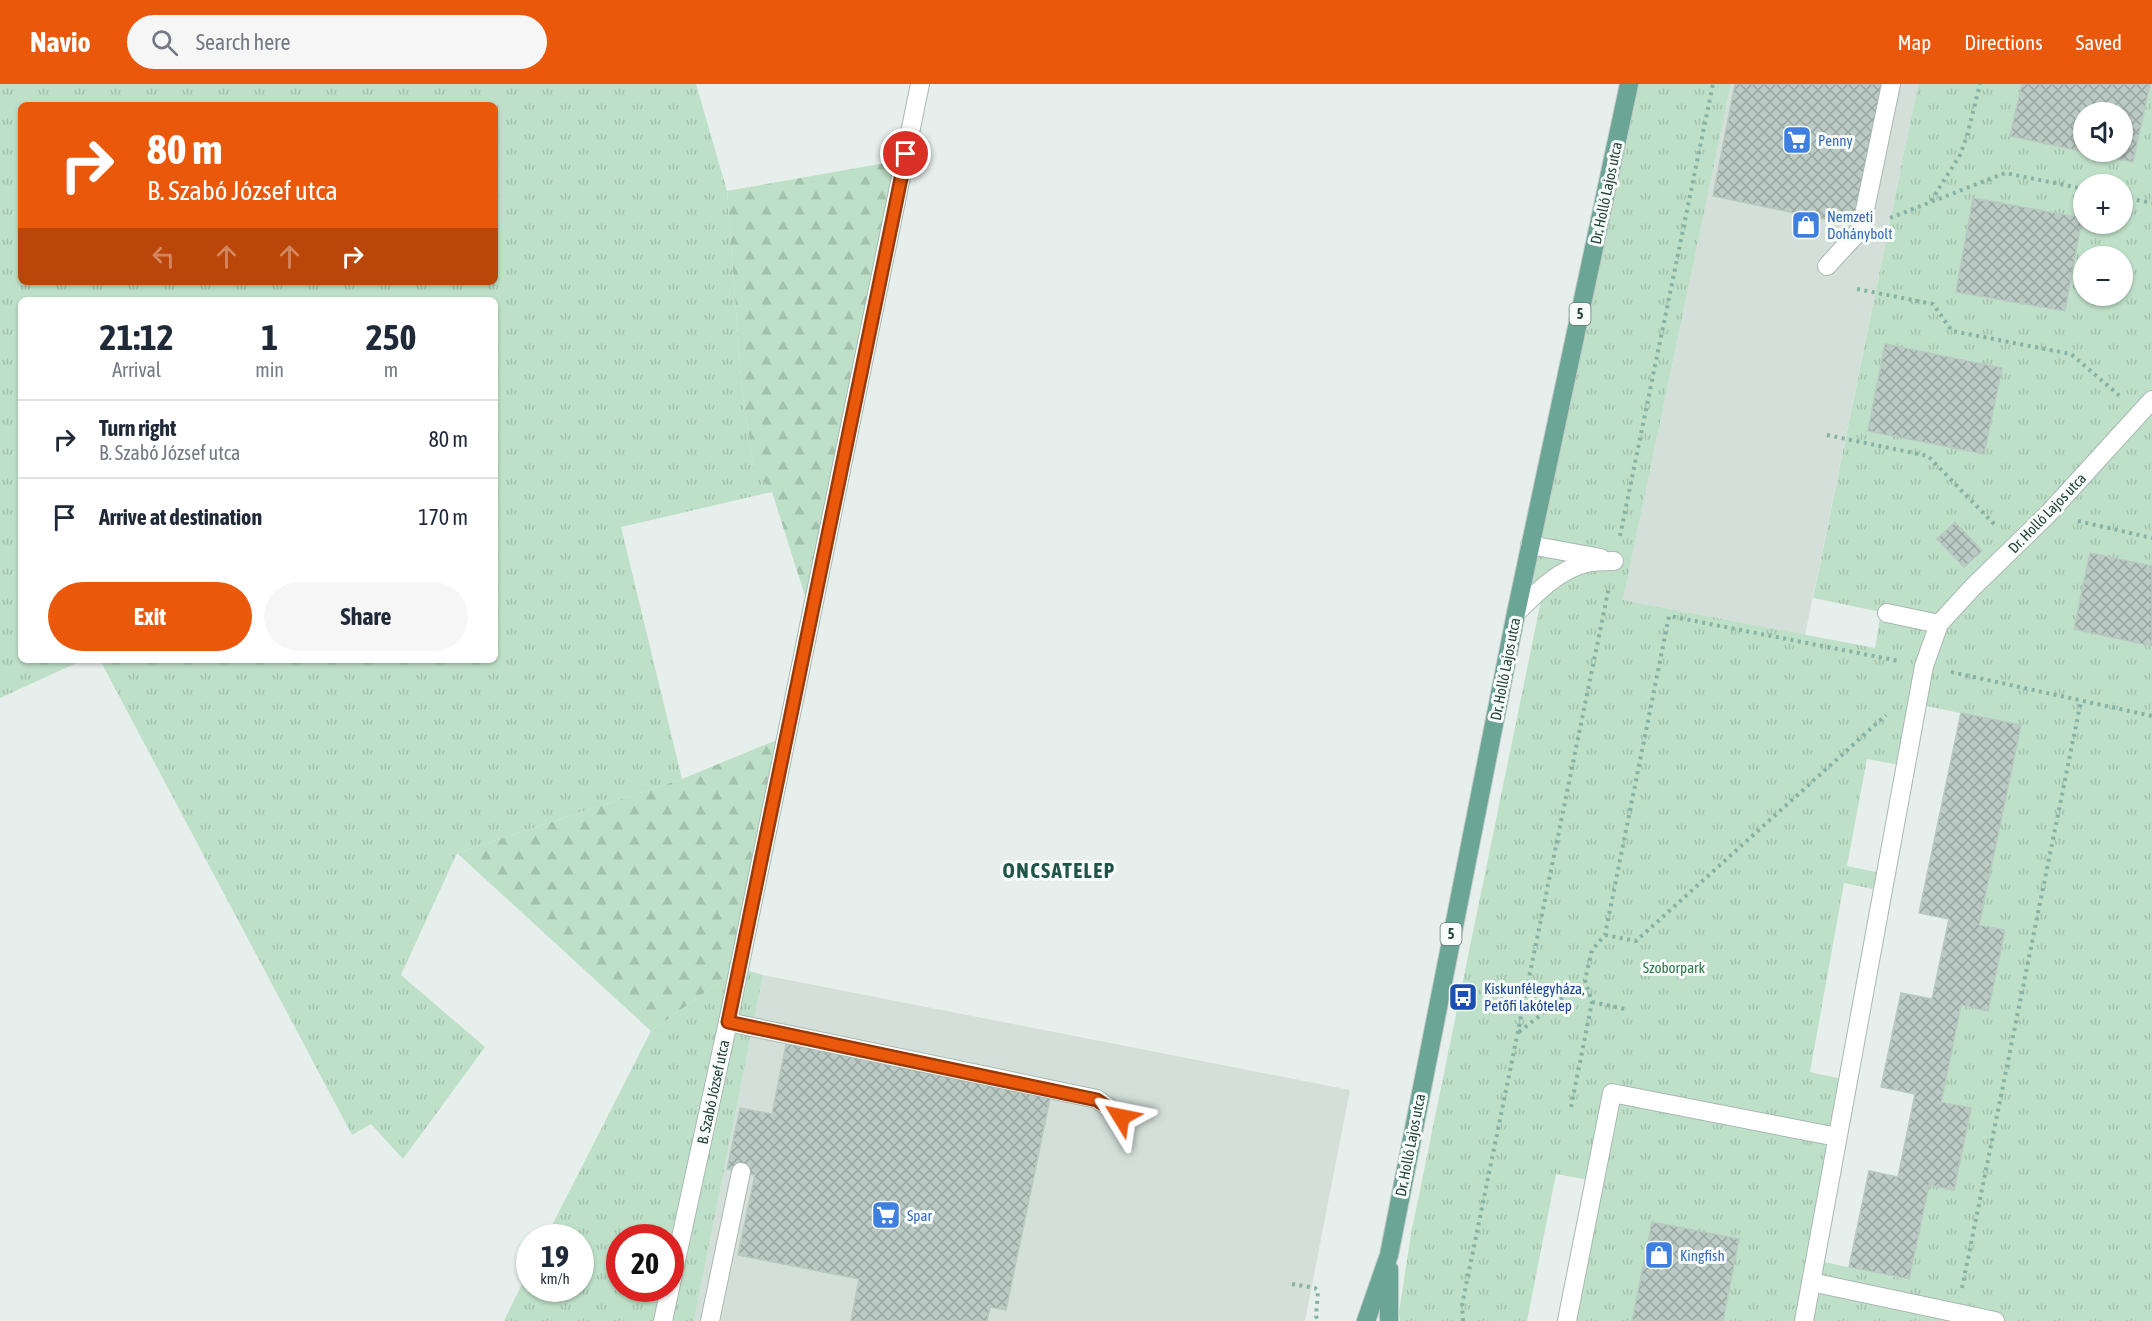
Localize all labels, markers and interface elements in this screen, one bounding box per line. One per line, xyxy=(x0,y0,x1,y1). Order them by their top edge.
search box xyxy=(127,15,547,69)
text: Navio xyxy=(30,26,91,58)
icon: search xyxy=(148,26,181,59)
text: Search here xyxy=(196,29,291,55)
text: Map xyxy=(1897,30,1931,54)
text: Directions xyxy=(1964,30,2043,54)
text: Saved xyxy=(2076,30,2122,54)
map controls xyxy=(2073,102,2133,306)
button: sound xyxy=(2073,102,2133,162)
supermarket icon: Penny xyxy=(1781,124,1813,156)
text: 80 m xyxy=(147,125,222,173)
icon: right xyxy=(48,126,126,204)
pin xyxy=(880,128,931,179)
place label: Penny xyxy=(1818,132,1853,149)
icon: arrive xyxy=(889,137,922,170)
street label: Dr. Holló Lajos utca xyxy=(1587,140,1625,246)
button: + xyxy=(2073,174,2133,234)
text: B. Szabó József utca xyxy=(147,175,338,206)
place label: Nemzeti Dohánybolt xyxy=(1827,208,1893,242)
shop icon: Nemzeti Dohánybolt xyxy=(1790,209,1822,241)
icon: left xyxy=(147,240,180,273)
icon: ahead xyxy=(210,240,243,273)
icon: ahead xyxy=(273,240,306,273)
icon: right xyxy=(336,240,369,273)
button: − xyxy=(2073,246,2133,306)
road number: 5 xyxy=(1570,303,1590,325)
text: 21:12 xyxy=(100,316,174,358)
text: 1 xyxy=(261,316,278,358)
text: 250 xyxy=(366,316,416,358)
text: Arrival xyxy=(112,358,161,381)
text: min xyxy=(255,358,284,381)
text: m xyxy=(384,358,398,381)
text: Turn right xyxy=(99,415,176,441)
icon: right xyxy=(48,423,81,456)
text: 80 m xyxy=(428,426,468,452)
text: B. Szabó József utca xyxy=(99,441,240,464)
street label: Dr. Holló Lajos utca xyxy=(2005,470,2089,556)
icon: arrive xyxy=(48,501,81,534)
text: Arrive at destination xyxy=(99,504,262,530)
text: 170 m xyxy=(418,504,468,530)
button: Exit xyxy=(48,582,252,651)
button: Share xyxy=(264,582,468,651)
street label: Dr. Holló Lajos utca xyxy=(1487,616,1523,722)
district label: ONCSATELEP xyxy=(1003,858,1115,882)
road number: 5 xyxy=(1440,923,1462,945)
park label: Szoborpark xyxy=(1643,959,1706,976)
place label: Kiskunfélegyháza, Petőfi lakótelep xyxy=(1484,980,1585,1014)
bus stop icon: Kiskunfélegyháza, Petőfi lakótelep xyxy=(1447,981,1479,1013)
street label: B. Szabó József utca xyxy=(694,1038,732,1146)
position arrow xyxy=(1089,1085,1153,1149)
street label: Dr. Holló Lajos utca xyxy=(1392,1092,1428,1198)
supermarket icon: Spar xyxy=(870,1199,902,1231)
place label: Spar xyxy=(907,1207,932,1224)
speed limit sign: 20 xyxy=(606,1224,684,1302)
text: 19 xyxy=(541,1239,569,1273)
shop icon: Kingfish xyxy=(1643,1239,1675,1271)
place label: Kingfish xyxy=(1680,1247,1725,1264)
text: km/h xyxy=(540,1270,570,1287)

